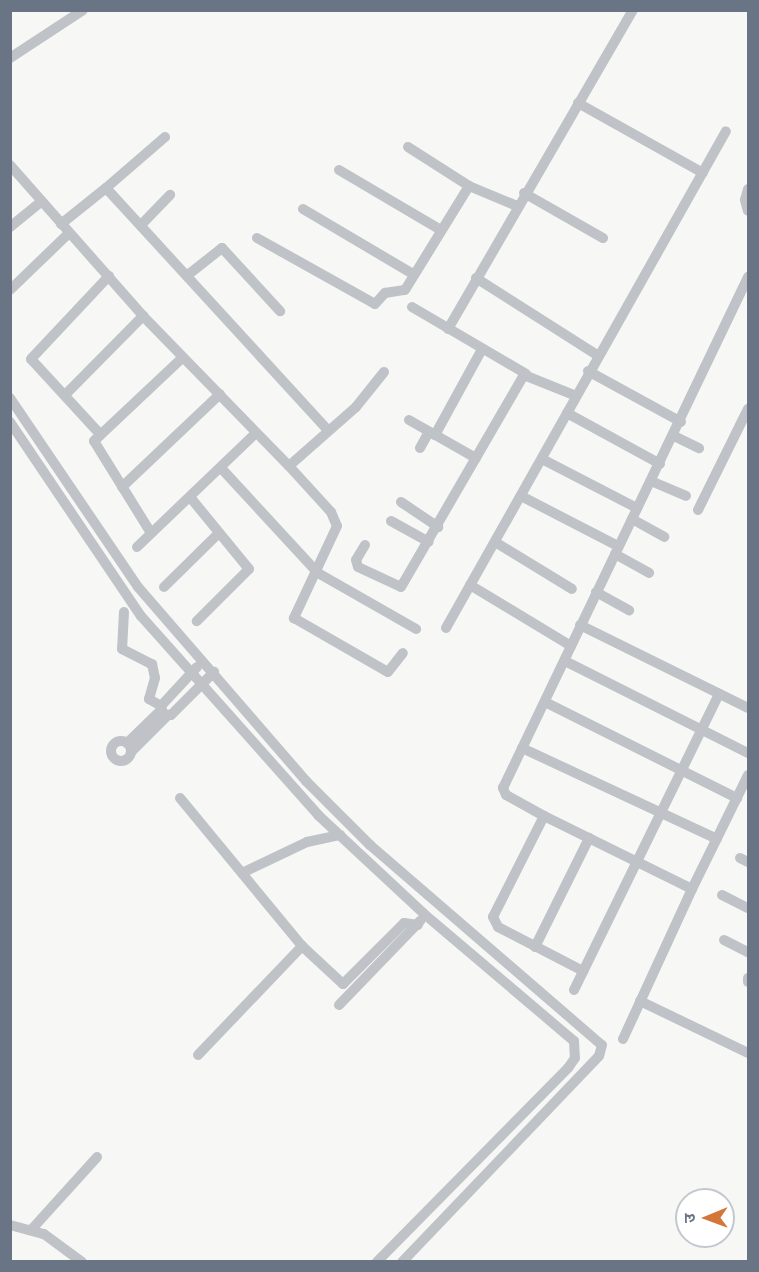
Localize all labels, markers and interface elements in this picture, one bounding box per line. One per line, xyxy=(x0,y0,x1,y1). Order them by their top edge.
north arrow xyxy=(675,1188,735,1248)
text: उ xyxy=(679,1213,699,1223)

